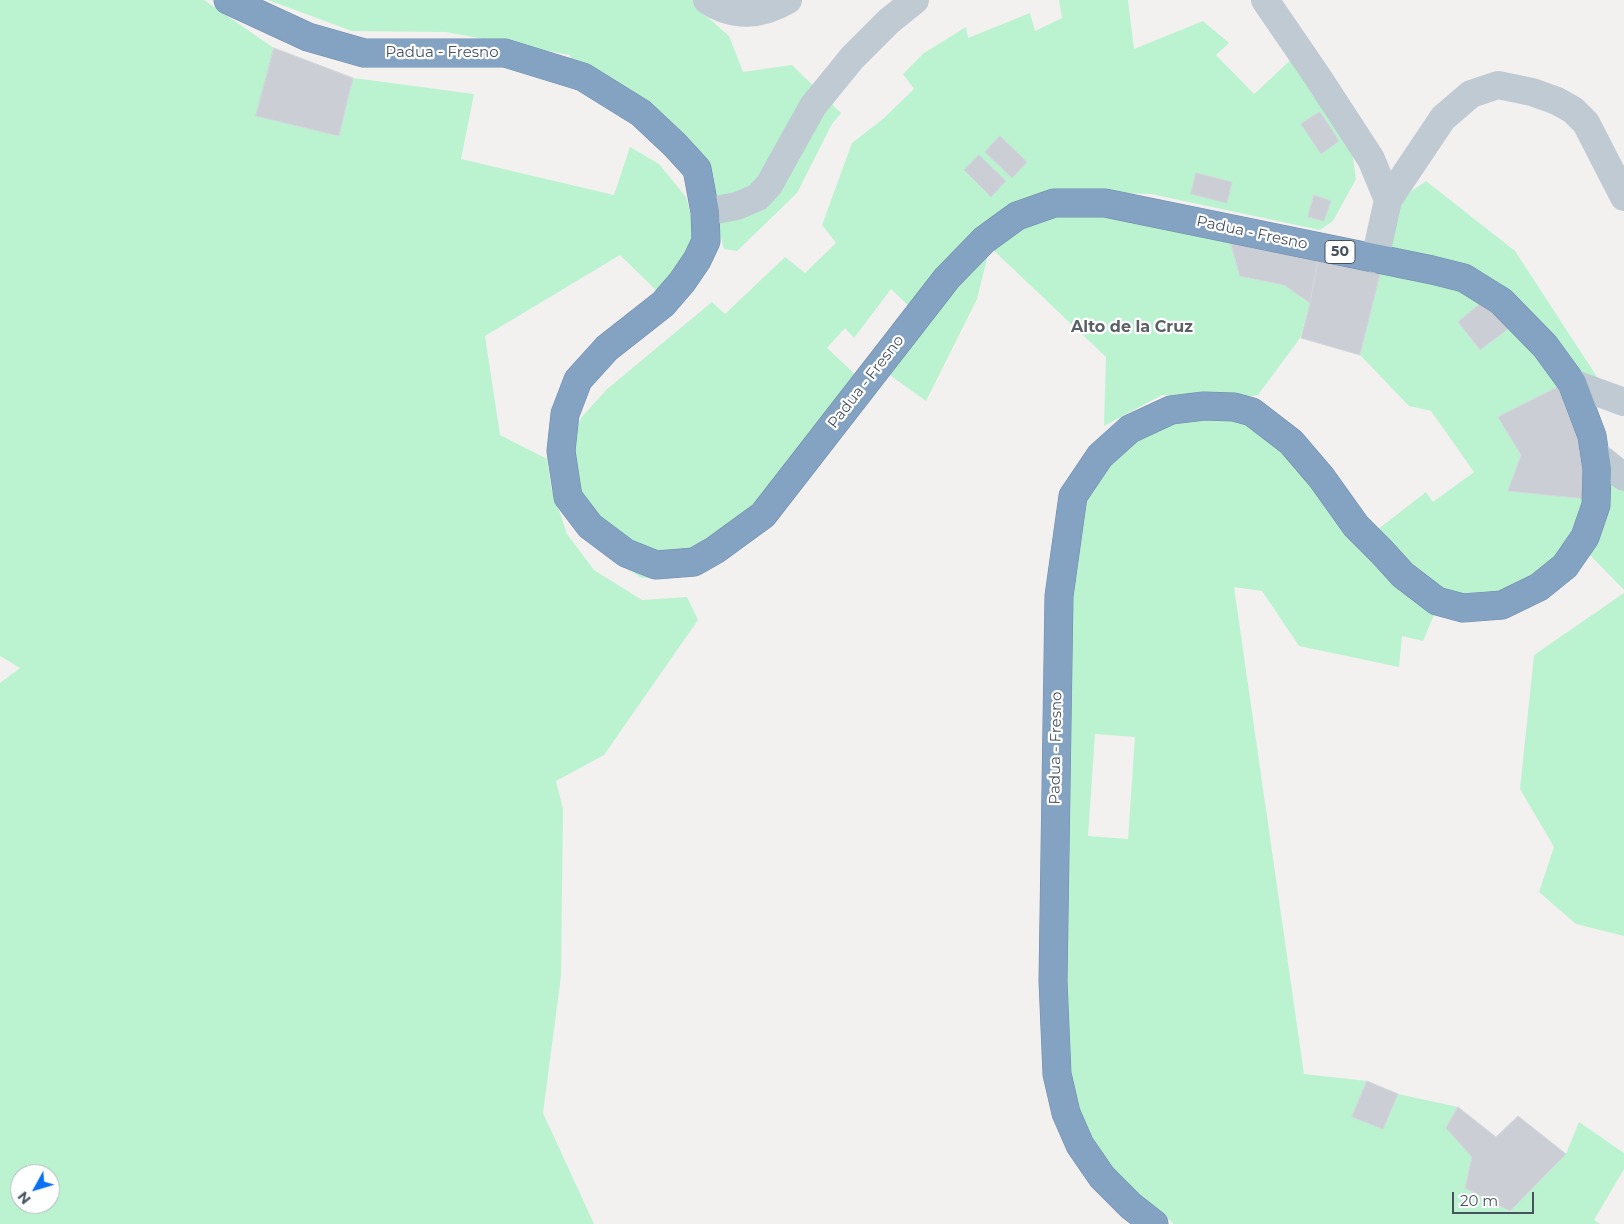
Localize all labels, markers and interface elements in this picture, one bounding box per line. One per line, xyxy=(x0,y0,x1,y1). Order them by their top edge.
street label: Padua - Fresno xyxy=(385,44,499,62)
street label: Padua - Fresno xyxy=(1195,212,1309,254)
road number: 50 xyxy=(1325,240,1355,264)
district label: Alto de la Cruz xyxy=(1071,317,1193,337)
street label: Padua - Fresno xyxy=(824,332,908,432)
street label: Padua - Fresno xyxy=(1046,691,1066,805)
north arrow xyxy=(10,1164,60,1214)
scale bar xyxy=(1454,1182,1536,1214)
text: N xyxy=(14,1188,35,1208)
text: 20 m xyxy=(1460,1191,1498,1210)

